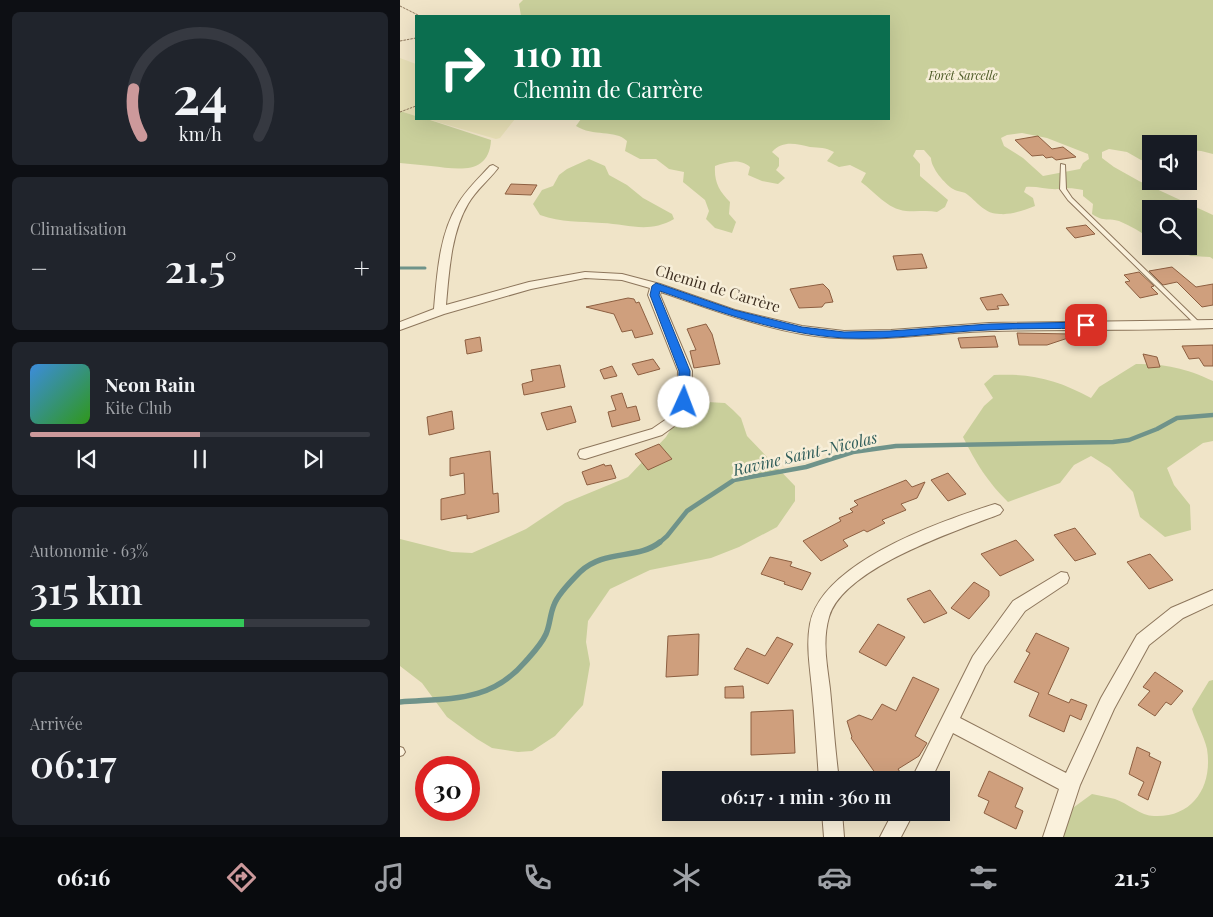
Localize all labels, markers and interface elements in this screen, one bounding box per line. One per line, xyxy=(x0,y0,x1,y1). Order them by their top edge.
text: 110 m xyxy=(513,29,602,76)
icon: right xyxy=(430,35,495,100)
text: 24 xyxy=(173,59,227,128)
park label: Forêt Sarcelle xyxy=(927,67,998,83)
text: Chemin de Carrère xyxy=(513,74,703,104)
text: km/h xyxy=(179,122,222,145)
map controls xyxy=(1142,135,1197,255)
button: sound xyxy=(1142,135,1197,190)
button: search xyxy=(1142,200,1197,255)
text: Climatisation xyxy=(30,218,127,239)
text: 21.5° xyxy=(165,242,237,293)
text: − xyxy=(30,249,48,286)
text: + xyxy=(354,249,370,286)
street label: Chemin de Carrère xyxy=(653,259,783,317)
pin xyxy=(1065,304,1107,346)
icon: arrive xyxy=(1072,311,1100,339)
text: Neon Rain xyxy=(105,371,195,397)
position arrow xyxy=(657,375,709,427)
text: Kite Club xyxy=(105,397,172,418)
water label: Ravine Saint-Nicolas xyxy=(730,426,879,480)
icon: previous xyxy=(73,445,101,473)
icon: pause xyxy=(186,445,214,473)
icon: next xyxy=(299,445,327,473)
text: Autonomie · 63% xyxy=(30,540,148,561)
text: 315 km xyxy=(30,564,143,615)
text: Arrivée xyxy=(30,713,83,734)
text: 06:17 xyxy=(30,737,117,788)
speed limit sign: 30 xyxy=(415,756,480,821)
text: 06:17 · 1 min · 360 m xyxy=(721,783,891,809)
icon: directions xyxy=(224,860,259,895)
icon: music xyxy=(372,860,407,895)
icon: phone xyxy=(520,860,555,895)
icon: climate xyxy=(669,860,704,895)
icon: car xyxy=(817,860,852,895)
icon: filters xyxy=(966,860,1001,895)
text: 06:16 xyxy=(57,862,110,892)
text: 21.5° xyxy=(1114,862,1156,892)

